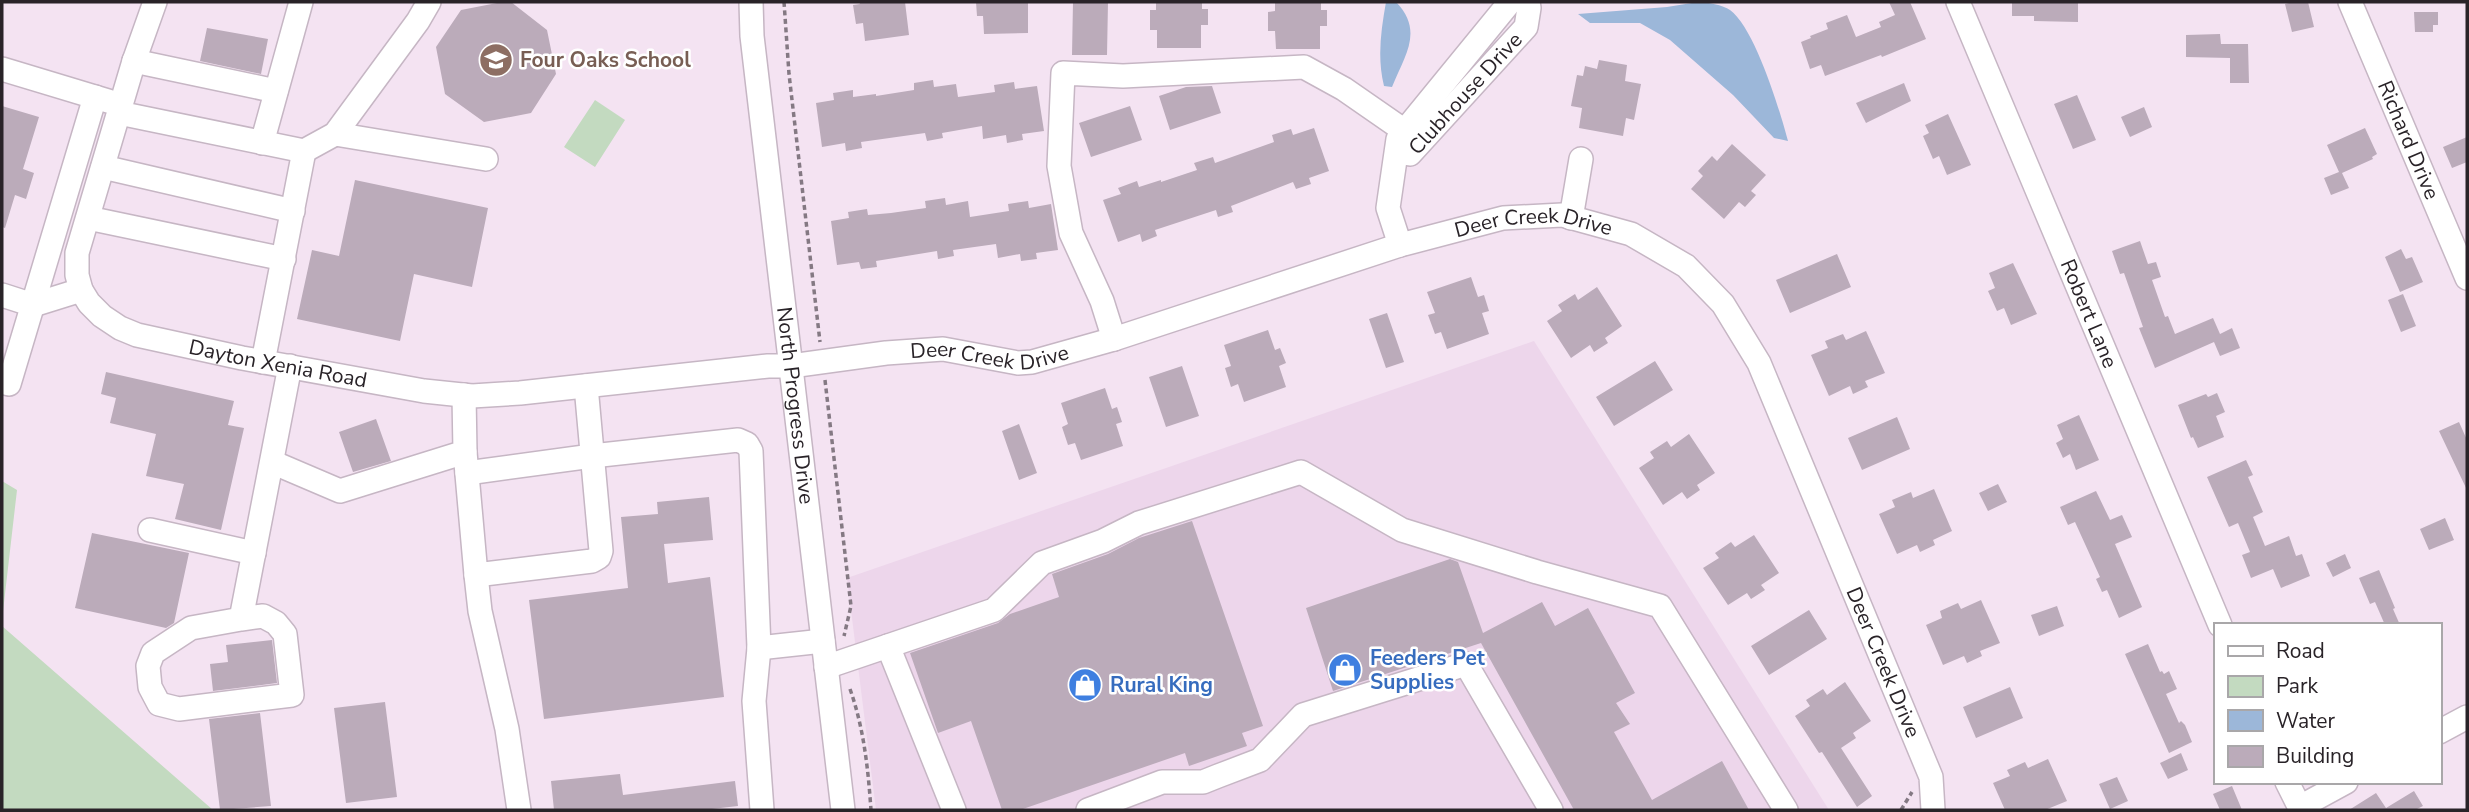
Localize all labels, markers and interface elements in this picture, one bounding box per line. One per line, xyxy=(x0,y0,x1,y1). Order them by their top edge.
street label: Clubhouse Drive xyxy=(1402,26,1528,161)
school or university icon: Four Oaks School xyxy=(477,41,515,79)
place label: Four Oaks School xyxy=(520,46,691,74)
street label: Richard Drive xyxy=(2371,76,2446,204)
street label: Deer Creek Drive xyxy=(1451,201,1616,244)
street label: Robert Lane xyxy=(2054,255,2124,372)
street label: North Progress Drive xyxy=(770,305,821,506)
street label: Dayton Xenia Road xyxy=(186,333,369,394)
street label: Deer Creek Drive xyxy=(909,335,1072,377)
street label: Deer Creek Drive xyxy=(1840,583,1927,742)
legend xyxy=(2214,623,2441,784)
text: Road xyxy=(2276,637,2325,665)
place label: Feeders Pet Supplies xyxy=(1370,644,1486,696)
shop icon: Feeders Pet Supplies xyxy=(1326,651,1364,689)
shop icon: Rural King xyxy=(1066,666,1104,704)
place label: Rural King xyxy=(1110,671,1213,699)
text: Park xyxy=(2276,672,2318,700)
text: Water xyxy=(2276,707,2335,735)
text: Building xyxy=(2276,742,2354,770)

